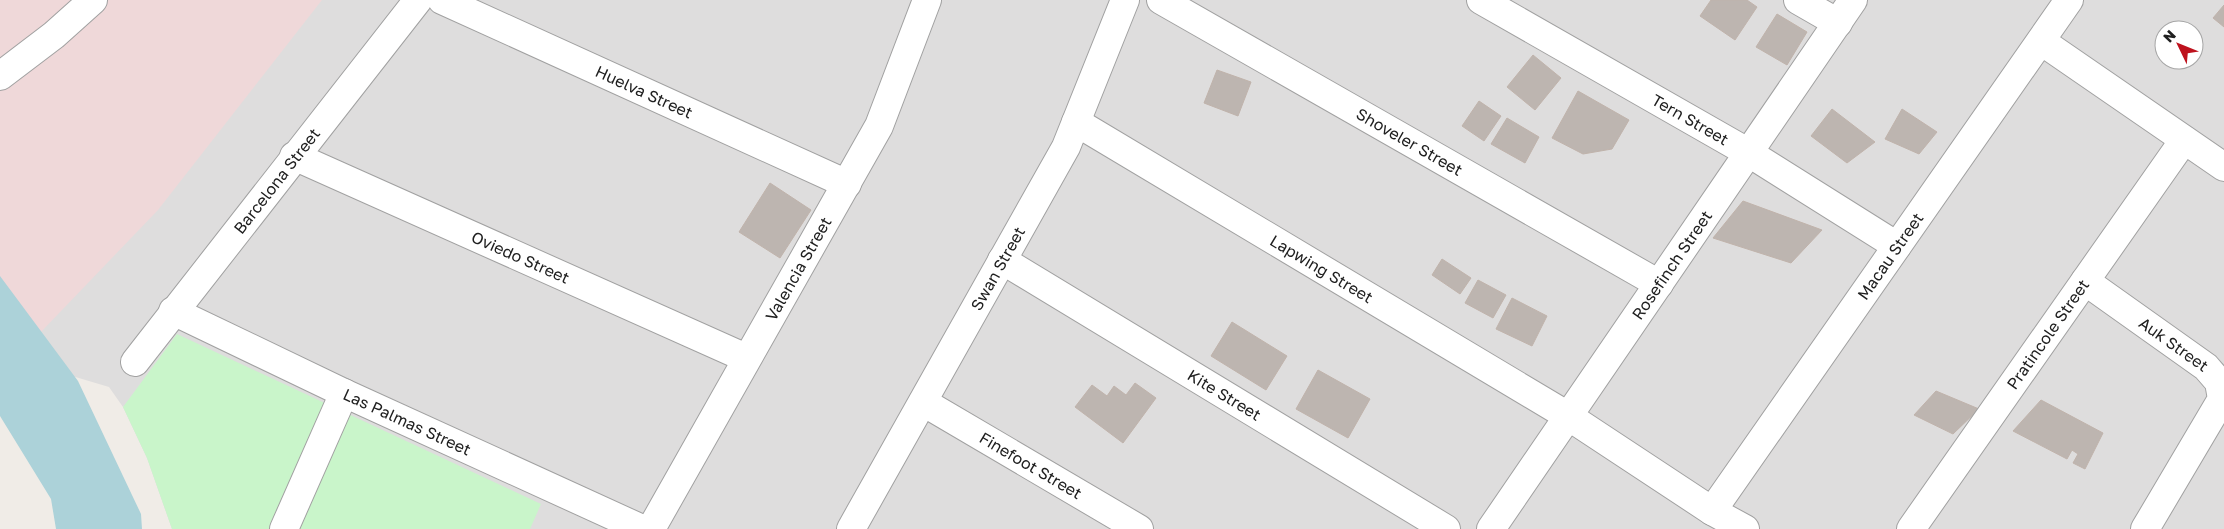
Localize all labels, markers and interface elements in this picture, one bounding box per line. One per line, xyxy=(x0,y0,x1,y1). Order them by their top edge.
north arrow xyxy=(2154,20,2204,70)
text: N xyxy=(2159,26,2179,45)
street label: Huelva Street xyxy=(592,61,696,123)
street label: Tern Street xyxy=(1648,90,1732,149)
street label: Shoveler Street xyxy=(1353,103,1466,180)
street label: Barcelona Street xyxy=(229,124,324,238)
street label: Rosefinch Street xyxy=(1627,206,1716,323)
street label: Macau Street xyxy=(1853,209,1927,303)
street label: Valencia Street xyxy=(761,213,836,324)
street label: Swan Street xyxy=(966,223,1029,314)
street label: Oviedo Street xyxy=(468,227,573,288)
street label: Lapwing Street xyxy=(1266,230,1377,307)
street label: Pratincole Street xyxy=(2002,275,2093,393)
street label: Auk Street xyxy=(2135,313,2212,376)
street label: Kite Street xyxy=(1184,365,1265,425)
street label: Las Palmas Street xyxy=(340,384,474,460)
street label: Finefoot Street xyxy=(976,427,1086,503)

